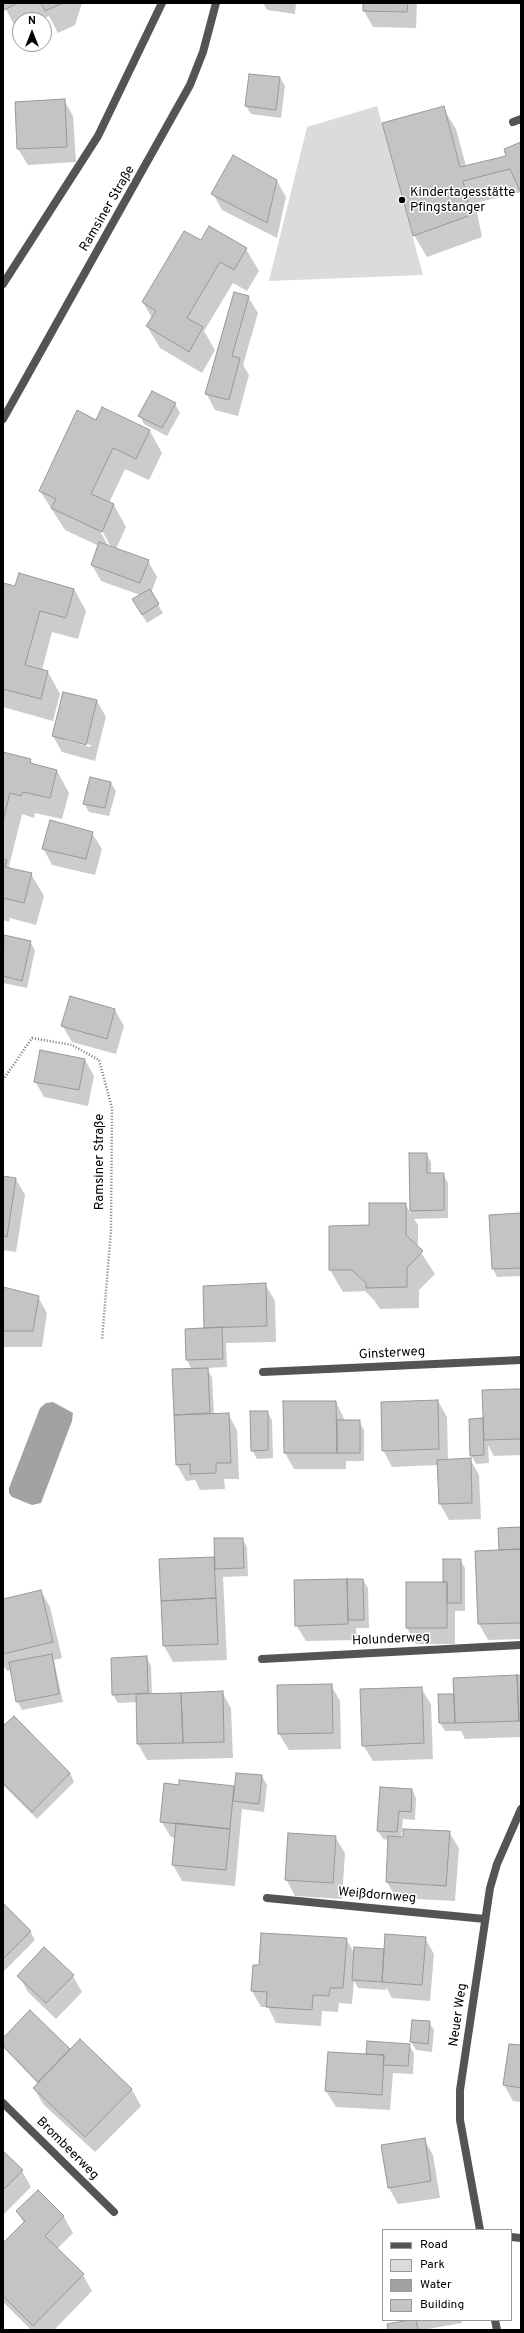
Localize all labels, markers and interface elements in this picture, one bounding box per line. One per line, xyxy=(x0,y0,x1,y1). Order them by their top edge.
north arrow xyxy=(12,12,52,52)
text: N xyxy=(28,14,36,28)
street label: Ramsiner Straße xyxy=(77,163,139,255)
place label: Kindertagesstätte Pfingstanger xyxy=(410,185,515,216)
marker: Kindertagesstätte Pfingstanger xyxy=(397,195,407,205)
street label: Ramsiner Straße xyxy=(92,1114,108,1210)
street label: Ginsterweg xyxy=(359,1344,425,1364)
street label: Holunderweg xyxy=(352,1630,430,1650)
street label: Weißdornweg xyxy=(337,1885,417,1907)
street label: Neuer Weg xyxy=(447,1982,471,2048)
street label: Brombeerweg xyxy=(32,2114,102,2184)
legend xyxy=(382,2229,512,2321)
text: Road xyxy=(420,2237,448,2253)
text: Park xyxy=(420,2257,445,2273)
text: Water xyxy=(420,2277,452,2293)
text: Building xyxy=(420,2297,464,2313)

